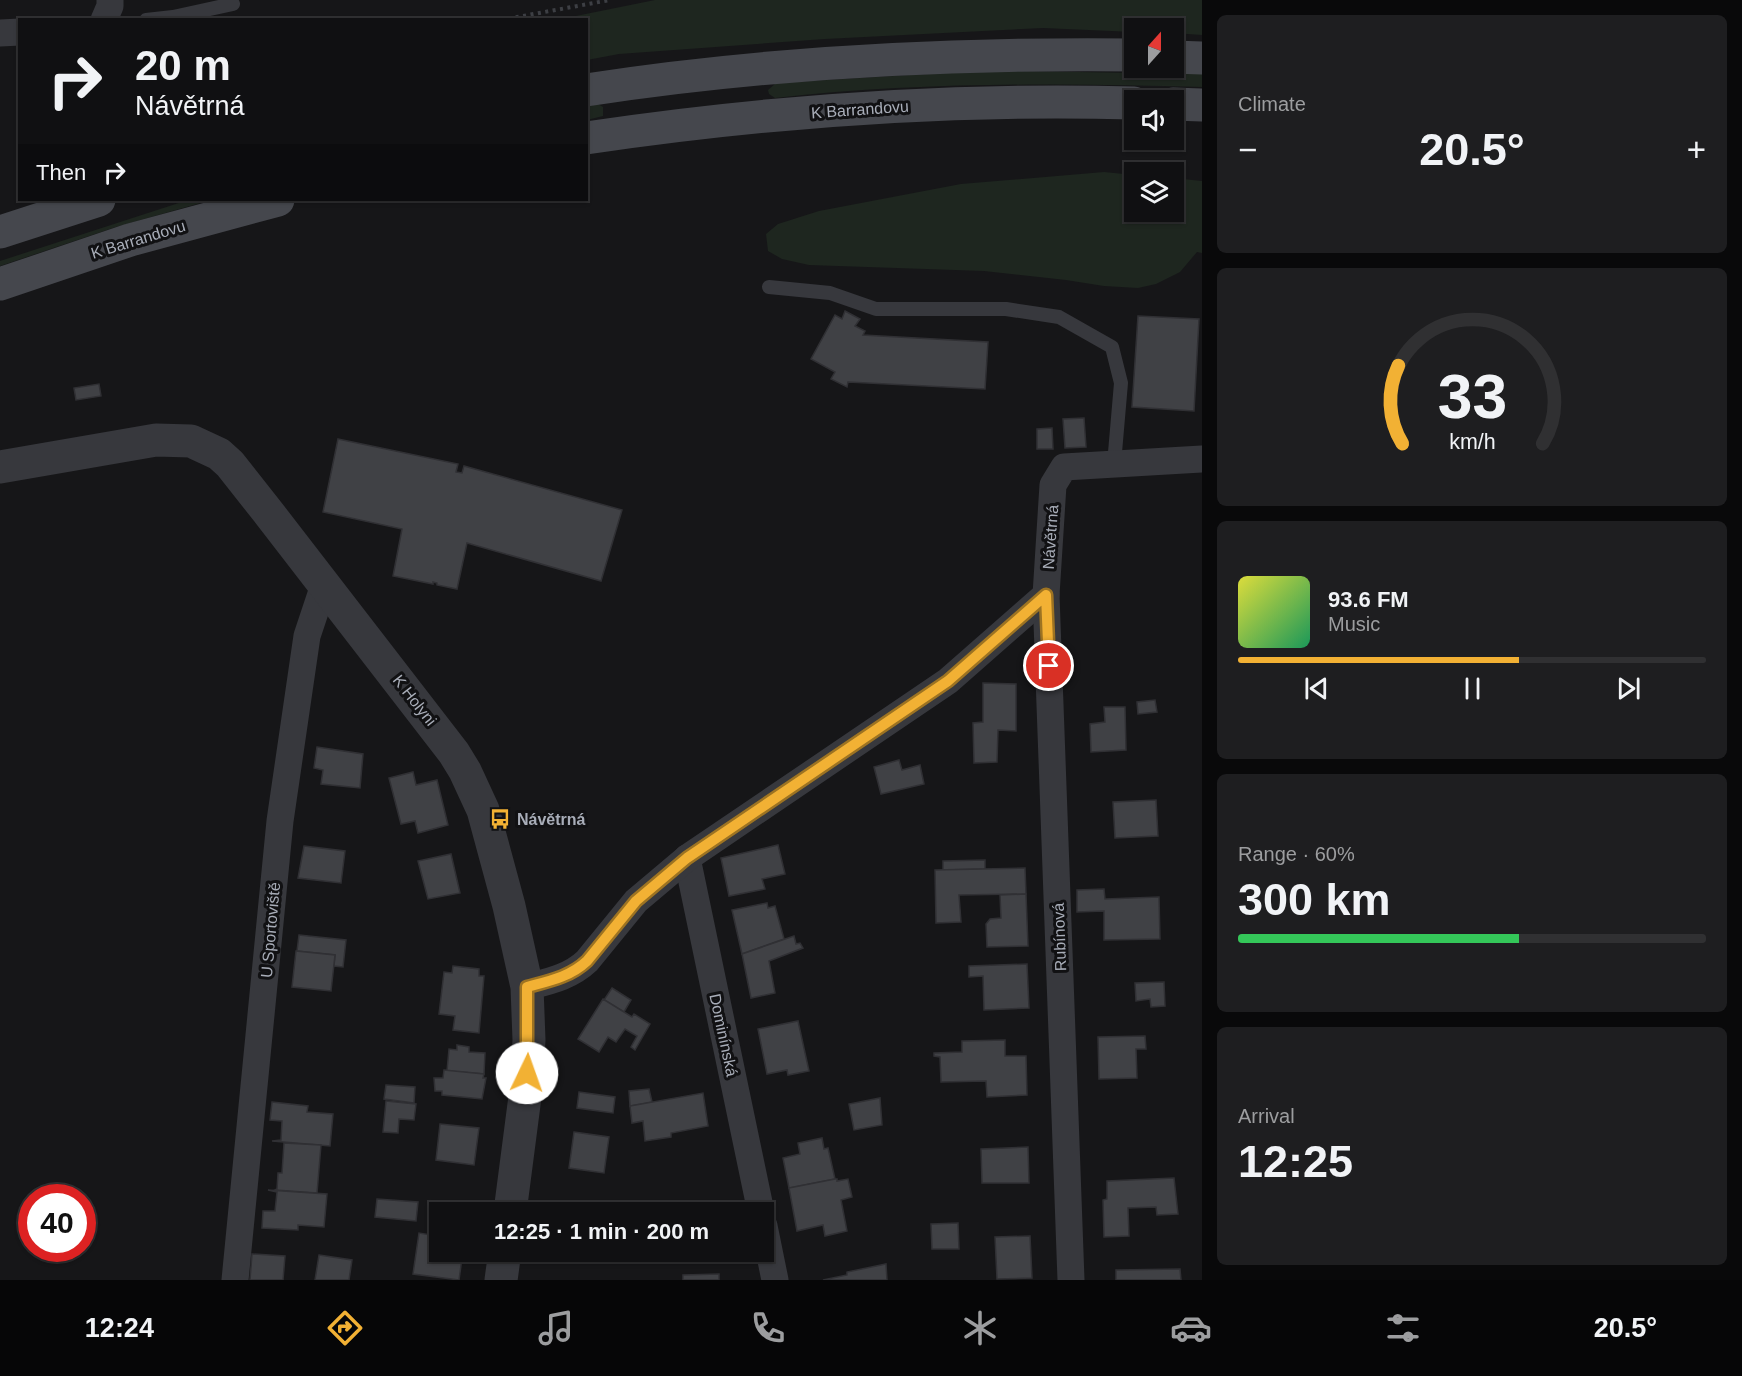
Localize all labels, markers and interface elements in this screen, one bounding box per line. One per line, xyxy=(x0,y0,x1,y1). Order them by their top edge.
north arrow xyxy=(1124,18,1184,78)
map controls xyxy=(1124,18,1184,222)
icon: right xyxy=(36,42,114,120)
text: 20 m xyxy=(135,42,231,89)
button: sound xyxy=(1124,90,1184,150)
text: Návětrná xyxy=(135,91,245,121)
text: Climate xyxy=(1238,93,1306,115)
street label: K Barrandovu xyxy=(811,98,909,121)
text: 20.5° xyxy=(1419,124,1525,175)
text: − xyxy=(1238,131,1257,168)
text: + xyxy=(1687,131,1706,168)
icon: right xyxy=(98,156,131,189)
text: Then xyxy=(36,160,86,185)
button: layers xyxy=(1124,162,1184,222)
street label: K Barrandovu xyxy=(89,217,187,262)
text: 33 xyxy=(1437,362,1507,431)
text: km/h xyxy=(1449,430,1495,454)
street label: Návětrná xyxy=(1040,504,1061,570)
text: 93.6 FM xyxy=(1328,587,1409,612)
text: Music xyxy=(1328,613,1380,635)
pin xyxy=(1023,640,1074,691)
icon: arrive xyxy=(1032,649,1065,682)
street label: K Holyni xyxy=(390,672,440,729)
icon: previous xyxy=(1300,672,1333,705)
icon: pause xyxy=(1456,672,1489,705)
icon: next xyxy=(1612,672,1645,705)
bus stop icon: Návětrná xyxy=(488,807,512,831)
place label: Návětrná xyxy=(517,811,586,828)
text: Range · 60% xyxy=(1238,843,1355,865)
text: 300 km xyxy=(1238,874,1391,925)
street label: U Sportoviště xyxy=(258,881,283,979)
street label: Rubínová xyxy=(1050,902,1069,972)
street label: Dominínská xyxy=(706,992,741,1078)
position arrow xyxy=(495,1041,559,1105)
text: Arrival xyxy=(1238,1105,1295,1127)
text: 12:25 xyxy=(1238,1136,1353,1187)
speed limit sign: 40 xyxy=(18,1184,96,1262)
text: 12:25 · 1 min · 200 m xyxy=(494,1219,709,1244)
icon: directions xyxy=(324,1307,366,1349)
icon: music xyxy=(535,1307,577,1349)
icon: phone xyxy=(747,1307,789,1349)
icon: climate xyxy=(959,1307,1001,1349)
icon: car xyxy=(1170,1307,1212,1349)
icon: filters xyxy=(1382,1307,1424,1349)
text: 12:24 xyxy=(85,1313,154,1343)
text: 20.5° xyxy=(1594,1313,1657,1343)

